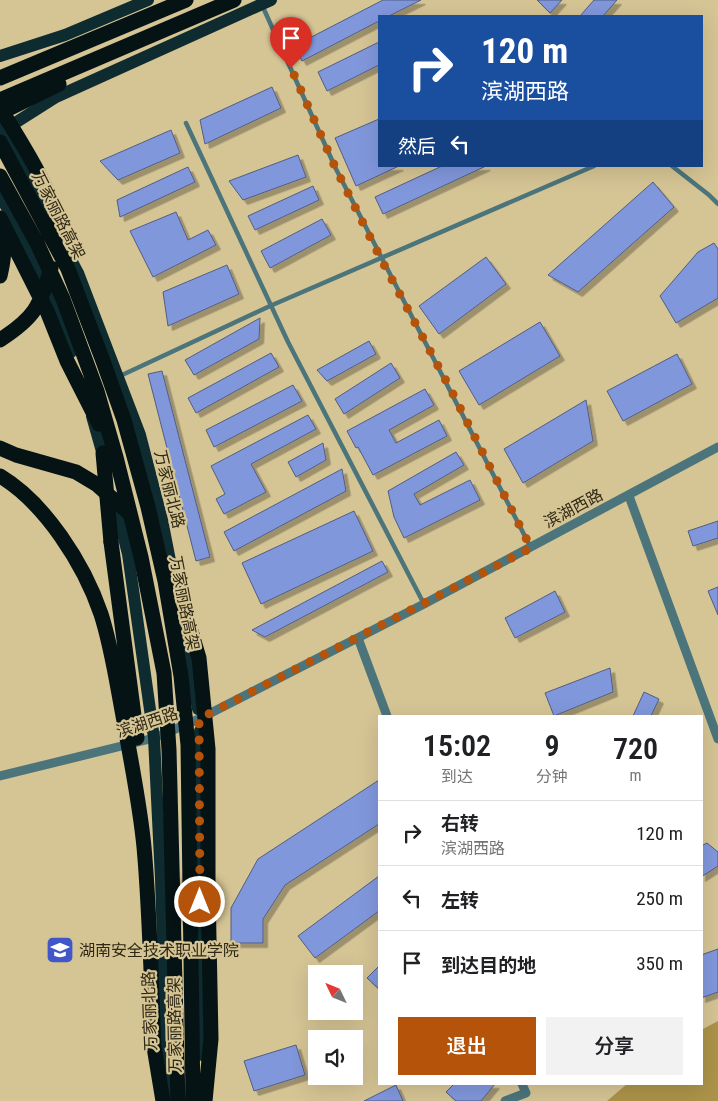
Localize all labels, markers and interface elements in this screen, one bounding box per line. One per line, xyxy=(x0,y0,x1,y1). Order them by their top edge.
pin xyxy=(270,17,312,68)
icon: arrive xyxy=(277,24,305,52)
text: 120 m xyxy=(481,31,568,72)
icon: right xyxy=(398,35,463,100)
text: 滨湖西路 xyxy=(481,79,569,104)
icon: left xyxy=(446,130,474,158)
text: 然后 xyxy=(398,135,436,158)
street label: 万家丽路高架 xyxy=(28,168,89,262)
street label: 万家丽北路 xyxy=(151,448,188,530)
street label: 滨湖西路 xyxy=(541,485,606,532)
street label: 万家丽路高架 xyxy=(166,554,203,652)
street label: 滨湖西路 xyxy=(114,704,181,741)
text: 15:02 xyxy=(423,728,491,763)
text: 9 xyxy=(544,728,560,763)
text: 720 xyxy=(613,731,658,766)
text: m xyxy=(629,766,642,785)
text: 到达 xyxy=(441,767,473,786)
text: 分钟 xyxy=(536,767,568,786)
text: 右转 xyxy=(441,812,479,835)
icon: right xyxy=(398,819,426,847)
text: 120 m xyxy=(636,822,683,845)
text: 滨湖西路 xyxy=(441,839,505,858)
position arrow xyxy=(173,875,225,927)
icon: left xyxy=(398,884,426,912)
text: 250 m xyxy=(636,887,683,910)
text: 左转 xyxy=(441,889,479,912)
school or university icon: 湖南安全技术职业学院 xyxy=(45,935,75,965)
place label: 湖南安全技术职业学院 xyxy=(79,941,239,960)
icon: arrive xyxy=(398,949,426,977)
text: 350 m xyxy=(636,952,683,975)
text: 到达目的地 xyxy=(441,954,536,977)
north arrow xyxy=(308,965,362,1020)
map controls xyxy=(308,965,363,1085)
street label: 万家丽北路 xyxy=(139,971,160,1051)
street label: 万家丽路高架 xyxy=(164,977,185,1073)
button: 退出 xyxy=(398,1017,536,1075)
button: 分享 xyxy=(546,1017,683,1075)
button: sound xyxy=(308,1030,363,1085)

